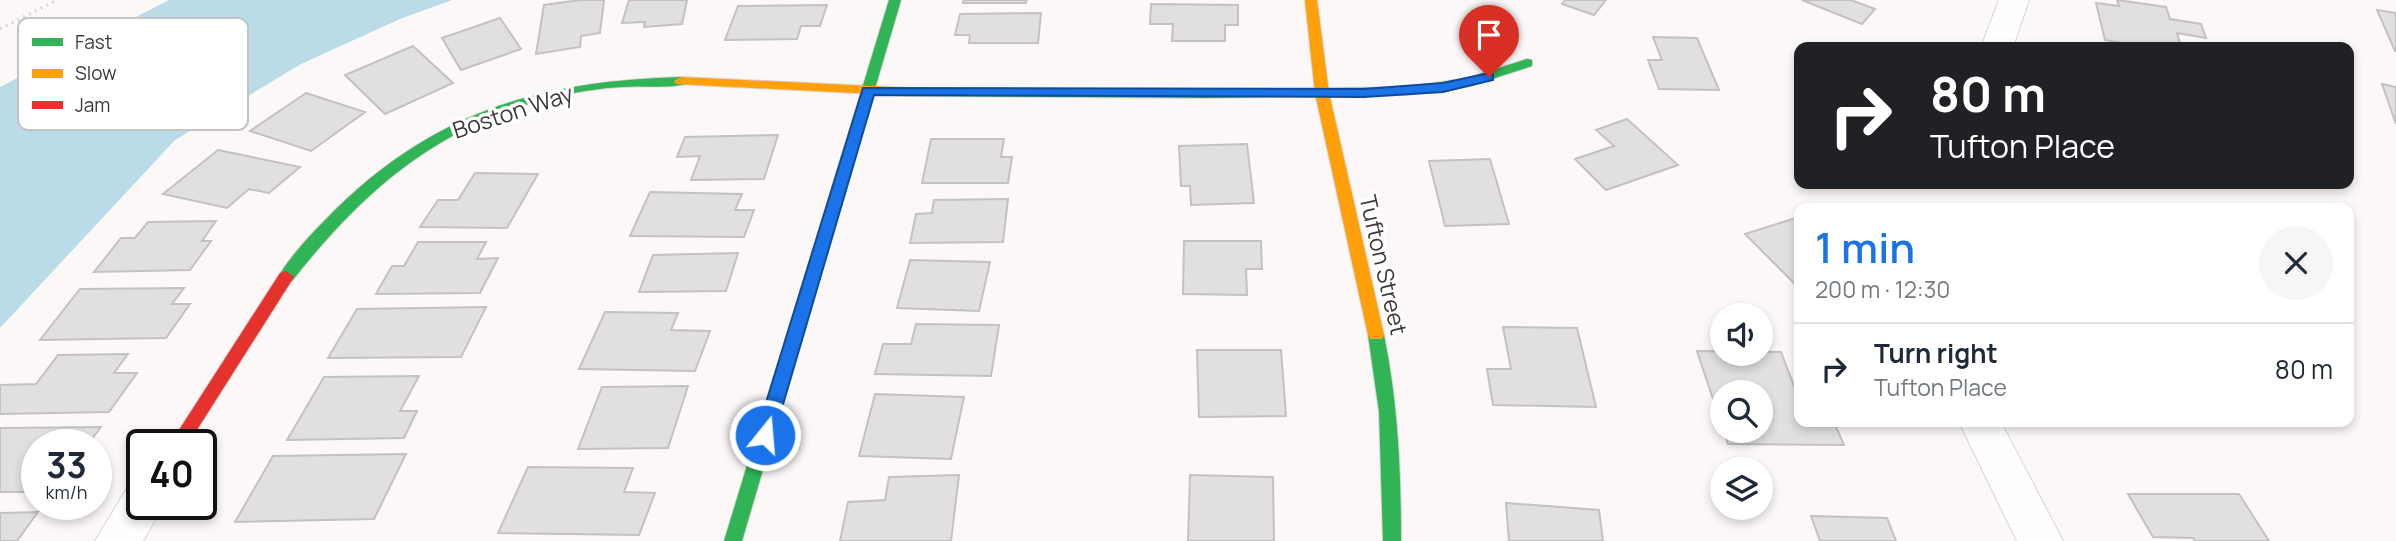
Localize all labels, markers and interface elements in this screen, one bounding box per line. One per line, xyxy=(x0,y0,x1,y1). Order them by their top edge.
pin xyxy=(1459,5,1519,77)
icon: arrive xyxy=(1470,16,1508,54)
legend xyxy=(18,18,248,130)
text: Fast xyxy=(75,29,112,55)
text: Slow xyxy=(75,60,117,86)
text: 80 m xyxy=(1930,60,2046,127)
icon: right xyxy=(1815,70,1906,161)
street label: Boston Way xyxy=(448,77,577,146)
text: Jam xyxy=(75,92,110,118)
text: Tufton Place xyxy=(1930,124,2115,168)
street label: Tufton Street xyxy=(1352,192,1416,338)
text: 1 min xyxy=(1815,218,1915,276)
button: close xyxy=(2259,226,2333,300)
text: 200 m · 12:30 xyxy=(1815,273,1950,305)
map controls xyxy=(1710,303,1773,520)
button: sound xyxy=(1710,303,1773,366)
text: Turn right xyxy=(1874,335,1998,371)
icon: right xyxy=(1815,350,1853,388)
text: 80 m xyxy=(2275,351,2333,387)
text: Tufton Place xyxy=(1874,371,2007,403)
button: search xyxy=(1710,380,1773,443)
position arrow xyxy=(728,398,802,472)
speed limit sign: 40 xyxy=(126,429,217,520)
text: 33 xyxy=(46,441,87,489)
button: layers xyxy=(1710,457,1773,520)
text: km/h xyxy=(46,480,87,504)

